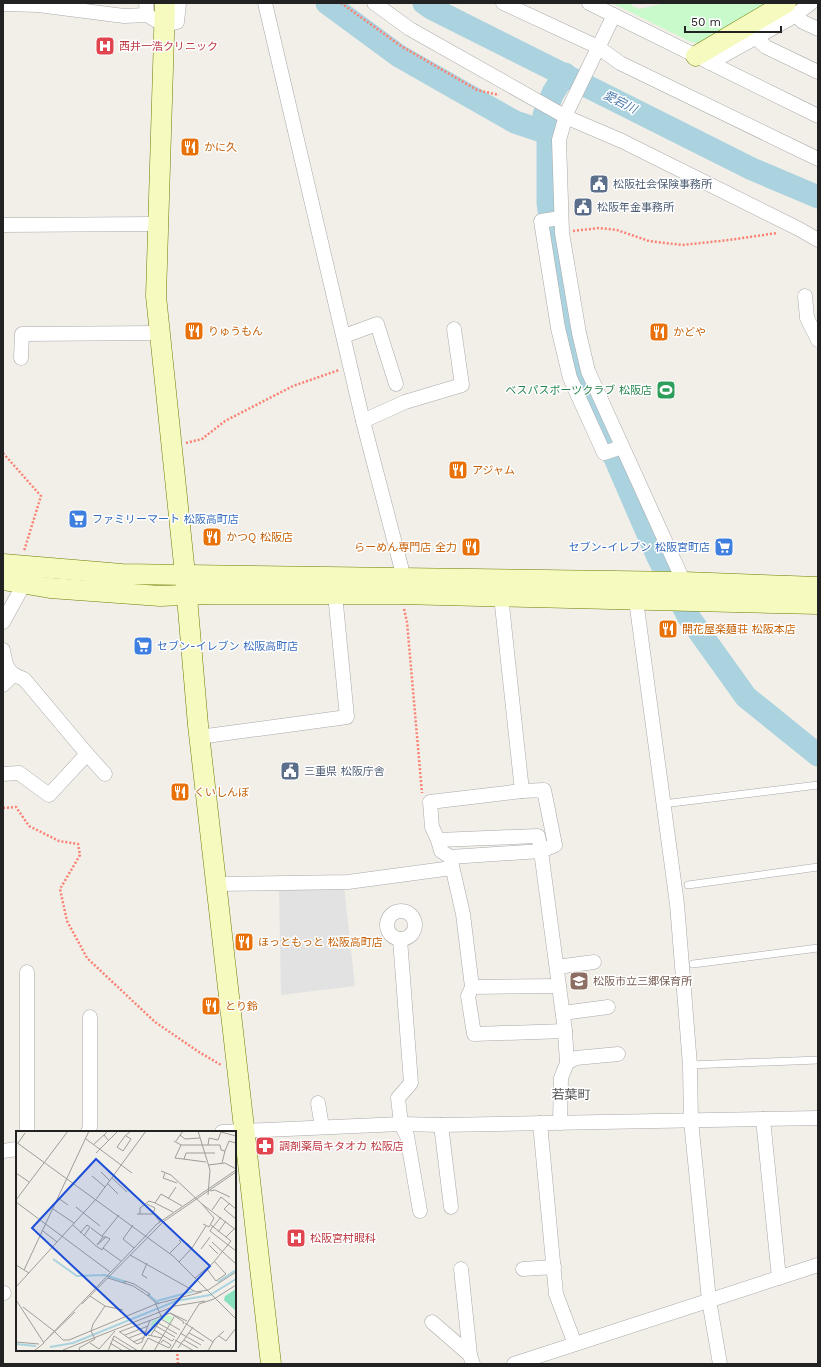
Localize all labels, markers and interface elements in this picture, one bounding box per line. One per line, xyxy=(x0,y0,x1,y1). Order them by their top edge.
scale bar xyxy=(685,8,781,34)
text: 50 m xyxy=(691,15,721,29)
hospital icon: 西井一浩クリニック xyxy=(94,35,116,57)
place label: 西井一浩クリニック xyxy=(119,40,218,53)
water label: 愛宕川 xyxy=(601,88,641,117)
restaurant icon: かに久 xyxy=(179,136,201,158)
place label: かに久 xyxy=(204,141,237,154)
public building icon: 松阪社会保険事務所 xyxy=(588,173,610,195)
place label: 松阪社会保険事務所 xyxy=(613,178,713,191)
public building icon: 松阪年金事務所 xyxy=(572,196,594,218)
place label: 松阪年金事務所 xyxy=(597,201,675,214)
restaurant icon: りゅうもん xyxy=(183,320,205,342)
restaurant icon: かどや xyxy=(648,321,670,343)
place label: りゅうもん xyxy=(208,325,263,338)
place label: かどや xyxy=(673,326,706,339)
sports icon: ベスパスポーツクラブ 松阪店 xyxy=(655,379,677,401)
place label: ベスパスポーツクラブ 松阪店 xyxy=(505,384,652,397)
restaurant icon: アジャム xyxy=(447,459,469,481)
place label: アジャム xyxy=(472,464,515,477)
supermarket icon: ファミリーマート 松阪高町店 xyxy=(67,508,89,530)
place label: ファミリーマート 松阪高町店 xyxy=(92,513,239,526)
restaurant icon: かつQ 松阪店 xyxy=(201,526,223,548)
place label: かつQ 松阪店 xyxy=(226,531,293,544)
restaurant icon: らーめん専門店 全力 xyxy=(460,536,482,558)
supermarket icon: セブン-イレブン 松阪宮町店 xyxy=(713,536,735,558)
place label: らーめん専門店 全力 xyxy=(354,541,457,554)
place label: セブン-イレブン 松阪宮町店 xyxy=(569,541,710,554)
restaurant icon: 開花屋楽麺荘 松阪本店 xyxy=(657,618,679,640)
place label: 開花屋楽麺荘 松阪本店 xyxy=(682,623,796,636)
supermarket icon: セブン-イレブン 松阪高町店 xyxy=(132,635,154,657)
place label: セブン-イレブン 松阪高町店 xyxy=(157,640,298,653)
public building icon: 三重県 松阪庁舎 xyxy=(279,760,301,782)
place label: 三重県 松阪庁舎 xyxy=(304,765,385,778)
restaurant icon: くいしんぼ xyxy=(169,781,191,803)
place label: くいしんぼ xyxy=(194,786,249,799)
restaurant icon: ほっともっと 松阪高町店 xyxy=(233,931,255,953)
place label: ほっともっと 松阪高町店 xyxy=(258,936,383,949)
school or university icon: 松阪市立三郷保育所 xyxy=(568,970,590,992)
place label: 松阪市立三郷保育所 xyxy=(593,975,693,988)
restaurant icon: とり鈴 xyxy=(200,995,222,1017)
place label: とり鈴 xyxy=(225,1000,258,1013)
district label: 若葉町 xyxy=(551,1087,591,1102)
inset map xyxy=(16,1131,236,1351)
pharmacy icon: 調剤薬局キタオカ 松阪店 xyxy=(254,1135,276,1157)
place label: 調剤薬局キタオカ 松阪店 xyxy=(279,1140,404,1153)
hospital icon: 松阪宮村眼科 xyxy=(285,1227,307,1249)
place label: 松阪宮村眼科 xyxy=(310,1232,376,1245)

